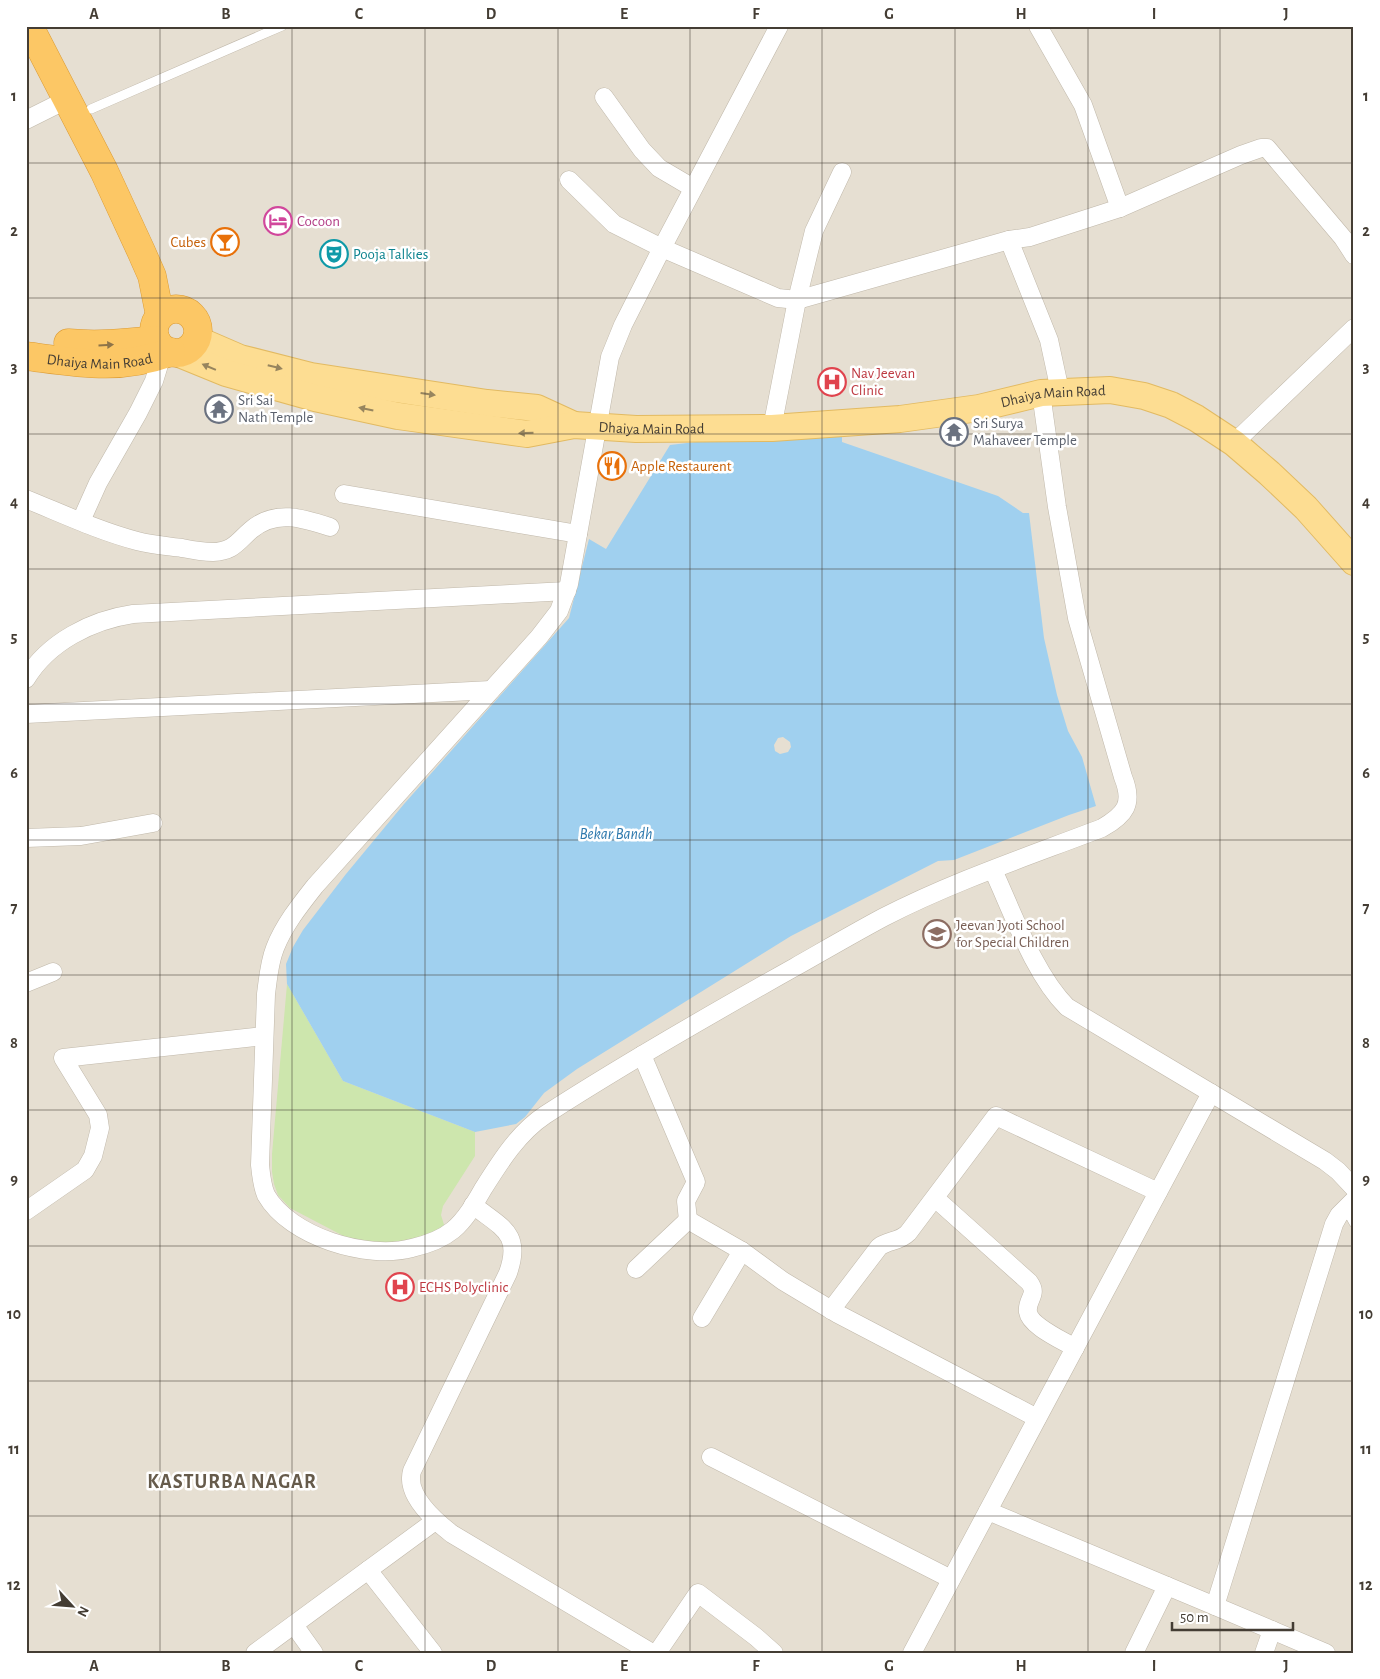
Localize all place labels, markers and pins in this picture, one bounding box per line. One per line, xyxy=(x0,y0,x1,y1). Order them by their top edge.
hotel icon: Cocoon xyxy=(263,206,293,236)
place label: Cocoon xyxy=(297,214,340,229)
bar icon: Cubes xyxy=(210,227,240,257)
place label: Cubes xyxy=(171,235,206,250)
theatre icon: Pooja Talkies xyxy=(319,239,349,269)
place label: Pooja Talkies xyxy=(353,247,428,262)
place label: Nav Jeevan Clinic xyxy=(851,366,915,398)
hospital icon: Nav Jeevan Clinic xyxy=(817,367,847,397)
place label: Sri Sai Nath Temple xyxy=(238,393,314,425)
temple icon: Sri Sai Nath Temple xyxy=(204,394,234,424)
place label: Sri Surya Mahaveer Temple xyxy=(973,416,1077,448)
temple icon: Sri Surya Mahaveer Temple xyxy=(939,417,969,447)
restaurant icon: Apple Restaurent xyxy=(597,451,627,481)
place label: Apple Restaurent xyxy=(631,459,732,474)
place label: Jeevan Jyoti School for Special Children xyxy=(956,918,1069,950)
school or university icon: Jeevan Jyoti School for Special Children xyxy=(922,919,952,949)
hospital icon: ECHS Polyclinic xyxy=(385,1272,415,1302)
place label: ECHS Polyclinic xyxy=(419,1280,509,1295)

